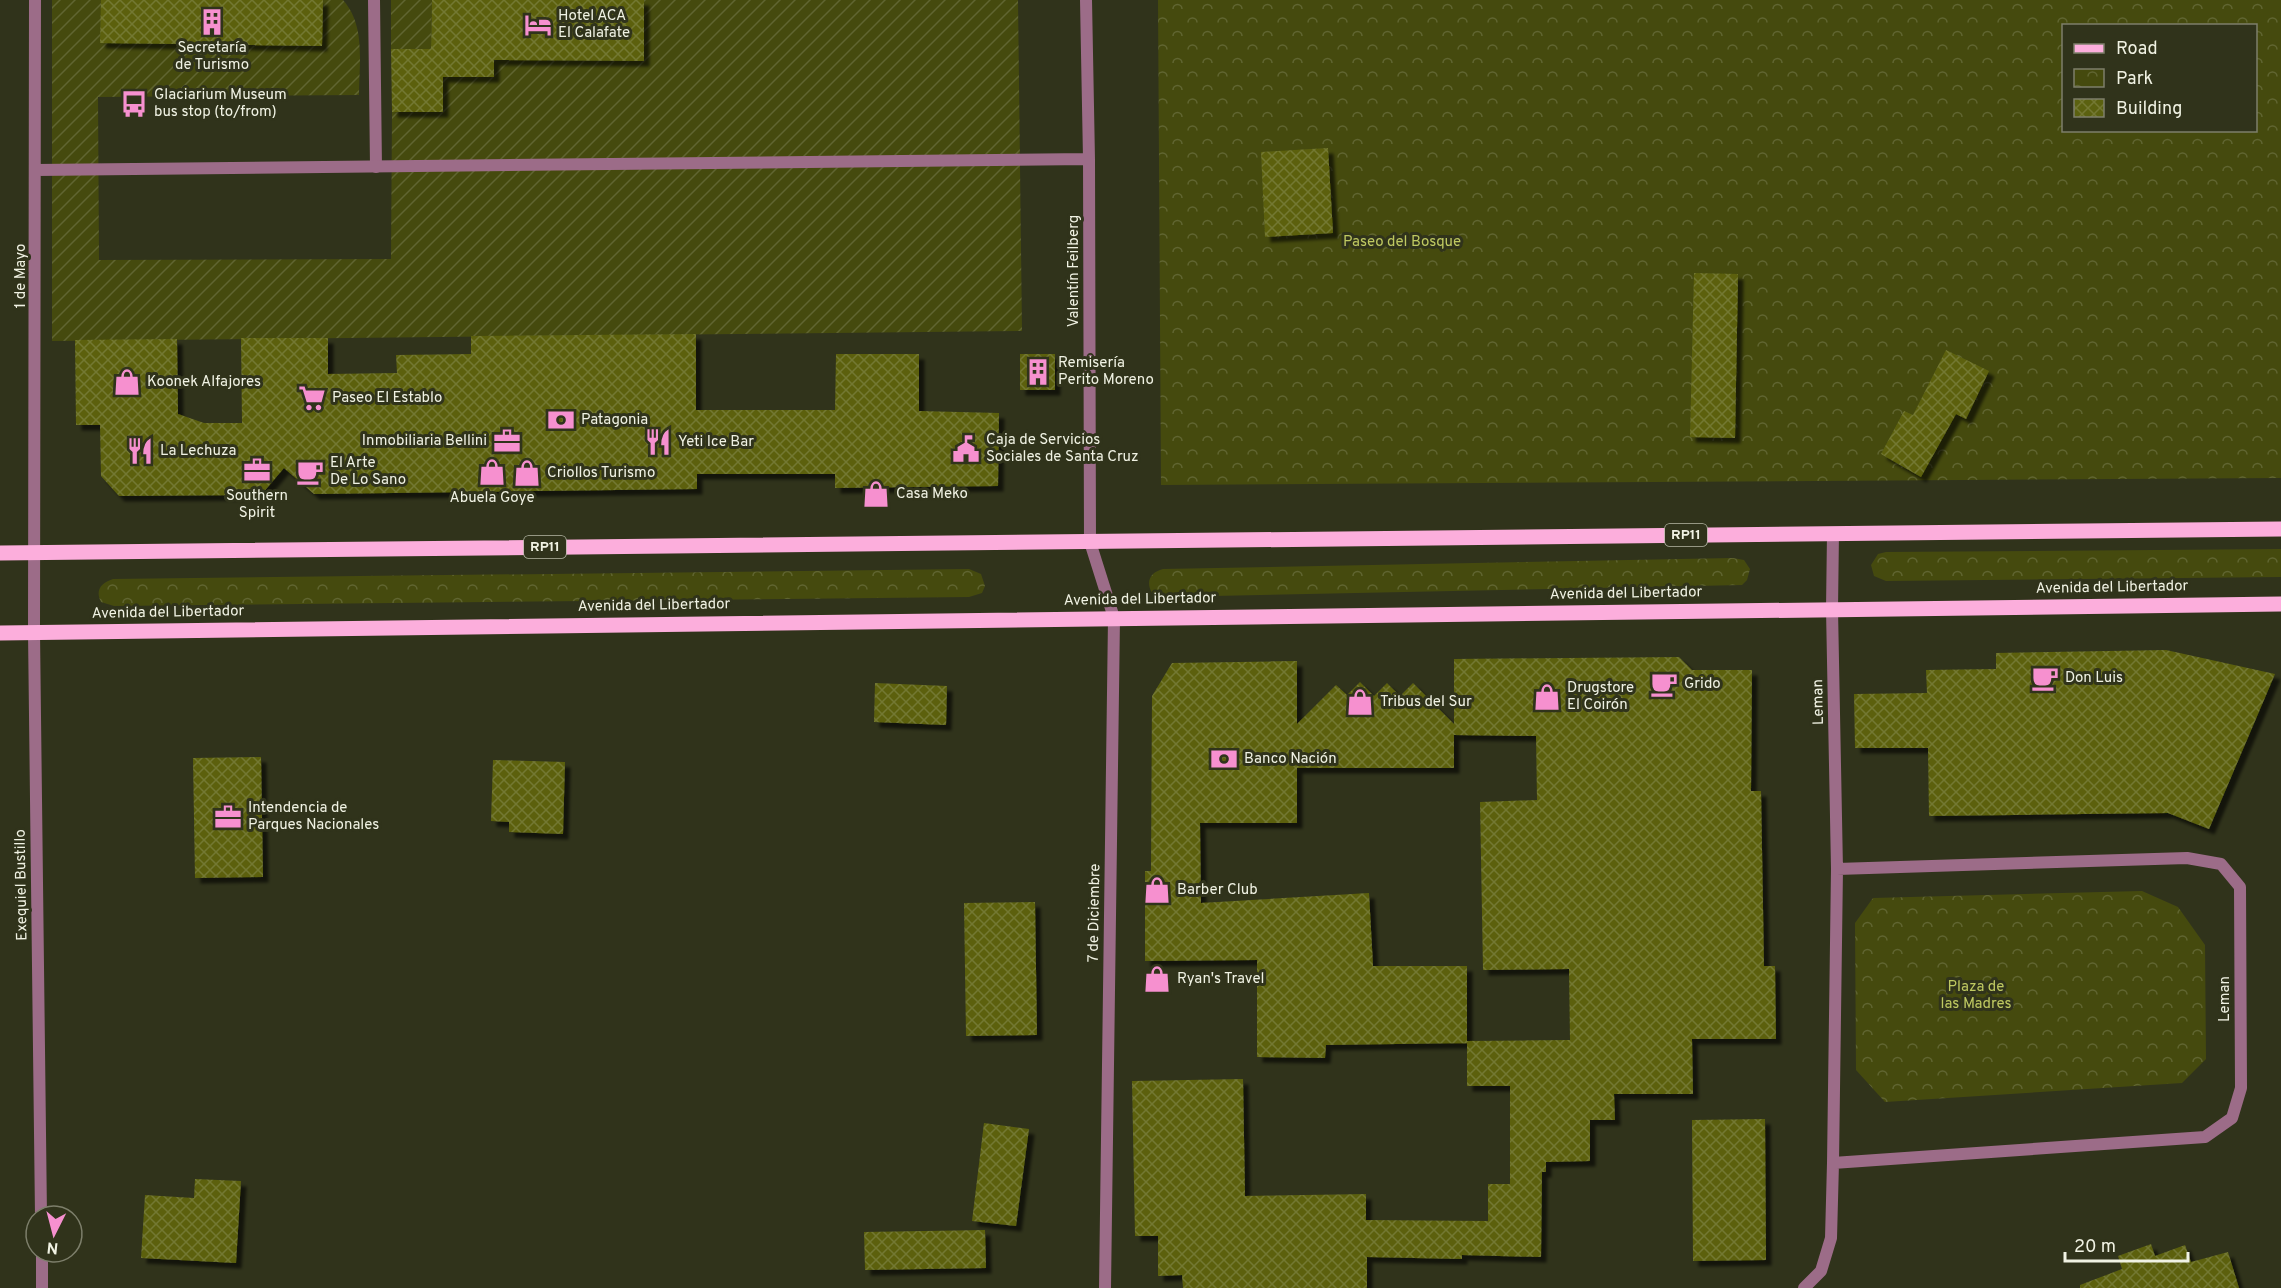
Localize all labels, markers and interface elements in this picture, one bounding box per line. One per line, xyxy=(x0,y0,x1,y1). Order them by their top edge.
building icon: Secretaría de Turismo xyxy=(197,7,227,37)
place label: Hotel ACA El Calafate xyxy=(558,7,630,43)
hotel icon: Hotel ACA El Calafate xyxy=(523,10,553,40)
legend xyxy=(2062,24,2257,132)
text: Road xyxy=(2116,38,2158,61)
place label: Secretaría de Turismo xyxy=(175,39,249,75)
text: Park xyxy=(2116,68,2153,91)
place label: Glaciarium Museum bus stop (to/from) xyxy=(154,86,287,122)
bus stop icon: Glaciarium Museum bus stop (to/from) xyxy=(119,89,149,119)
text: Building xyxy=(2116,98,2182,121)
street label: Valentín Feilberg xyxy=(1065,215,1084,327)
park label: Paseo del Bosque xyxy=(1343,233,1461,252)
street label: 1 de Mayo xyxy=(12,244,31,308)
place label: Remisería Perito Moreno xyxy=(1058,354,1154,390)
building icon: Remisería Perito Moreno xyxy=(1023,357,1053,387)
shop icon: Koonek Alfajores xyxy=(112,367,142,397)
place label: Koonek Alfajores xyxy=(147,373,261,392)
supermarket icon: Paseo El Establo xyxy=(297,383,327,413)
place label: Paseo El Establo xyxy=(332,389,442,408)
bank icon: Patagonia xyxy=(546,405,576,435)
place label: Patagonia xyxy=(581,411,648,430)
office icon: Inmobiliaria Bellini xyxy=(492,426,522,456)
restaurant icon: Yeti Ice Bar xyxy=(643,427,673,457)
place label: Caja de Servicios Sociales de Santa Cruz xyxy=(986,431,1139,467)
place label: Inmobiliaria Bellini xyxy=(362,432,487,451)
place label: Yeti Ice Bar xyxy=(678,433,754,452)
public building icon: Caja de Servicios Sociales de Santa Cruz xyxy=(951,434,981,464)
restaurant icon: La Lechuza xyxy=(125,436,155,466)
place label: La Lechuza xyxy=(160,442,236,461)
place label: El Arte De Lo Sano xyxy=(330,454,406,490)
office icon: Southern Spirit xyxy=(242,455,272,485)
cafe icon: El Arte De Lo Sano xyxy=(295,457,325,487)
shop icon: Abuela Goye xyxy=(477,457,507,487)
shop icon: Criollos Turismo xyxy=(512,458,542,488)
place label: Criollos Turismo xyxy=(547,464,655,483)
shop icon: Casa Meko xyxy=(861,479,891,509)
place label: Casa Meko xyxy=(896,485,968,504)
place label: Southern Spirit xyxy=(226,487,288,523)
place label: Abuela Goye xyxy=(450,489,534,508)
road number: RP11 xyxy=(1665,524,1707,546)
road number: RP11 xyxy=(524,536,566,558)
street label: Avenida del Libertador xyxy=(2036,577,2189,599)
street label: Avenida del Libertador xyxy=(1550,583,1703,605)
street label: Avenida del Libertador xyxy=(1064,589,1217,611)
street label: Avenida del Libertador xyxy=(578,595,731,617)
street label: Avenida del Libertador xyxy=(92,602,245,624)
cafe icon: Don Luis xyxy=(2030,663,2060,693)
cafe icon: Grido xyxy=(1649,669,1679,699)
place label: Don Luis xyxy=(2065,669,2123,688)
place label: Grido xyxy=(1684,675,1721,694)
place label: Drugstore El Coirón xyxy=(1567,679,1634,715)
street label: Leman xyxy=(1809,679,1829,725)
shop icon: Drugstore El Coirón xyxy=(1532,682,1562,712)
shop icon: Tribus del Sur xyxy=(1345,687,1375,717)
place label: Tribus del Sur xyxy=(1380,693,1472,712)
bank icon: Banco Nación xyxy=(1209,744,1239,774)
place label: Banco Nación xyxy=(1244,750,1337,769)
place label: Intendencia de Parques Nacionales xyxy=(248,799,379,835)
office icon: Intendencia de Parques Nacionales xyxy=(213,802,243,832)
street label: Exequiel Bustillo xyxy=(12,829,32,941)
street label: 7 de Diciembre xyxy=(1085,863,1105,963)
shop icon: Barber Club xyxy=(1142,875,1172,905)
place label: Barber Club xyxy=(1177,881,1258,900)
shop icon: Ryan's Travel xyxy=(1142,964,1172,994)
place label: Ryan's Travel xyxy=(1177,970,1264,989)
street label: Leman xyxy=(2216,976,2235,1022)
park label: Plaza de las Madres xyxy=(1941,978,2011,1014)
north arrow xyxy=(24,1204,84,1264)
scale bar xyxy=(2065,1225,2188,1263)
text: N xyxy=(46,1236,59,1257)
text: 20 m xyxy=(2074,1236,2116,1259)

